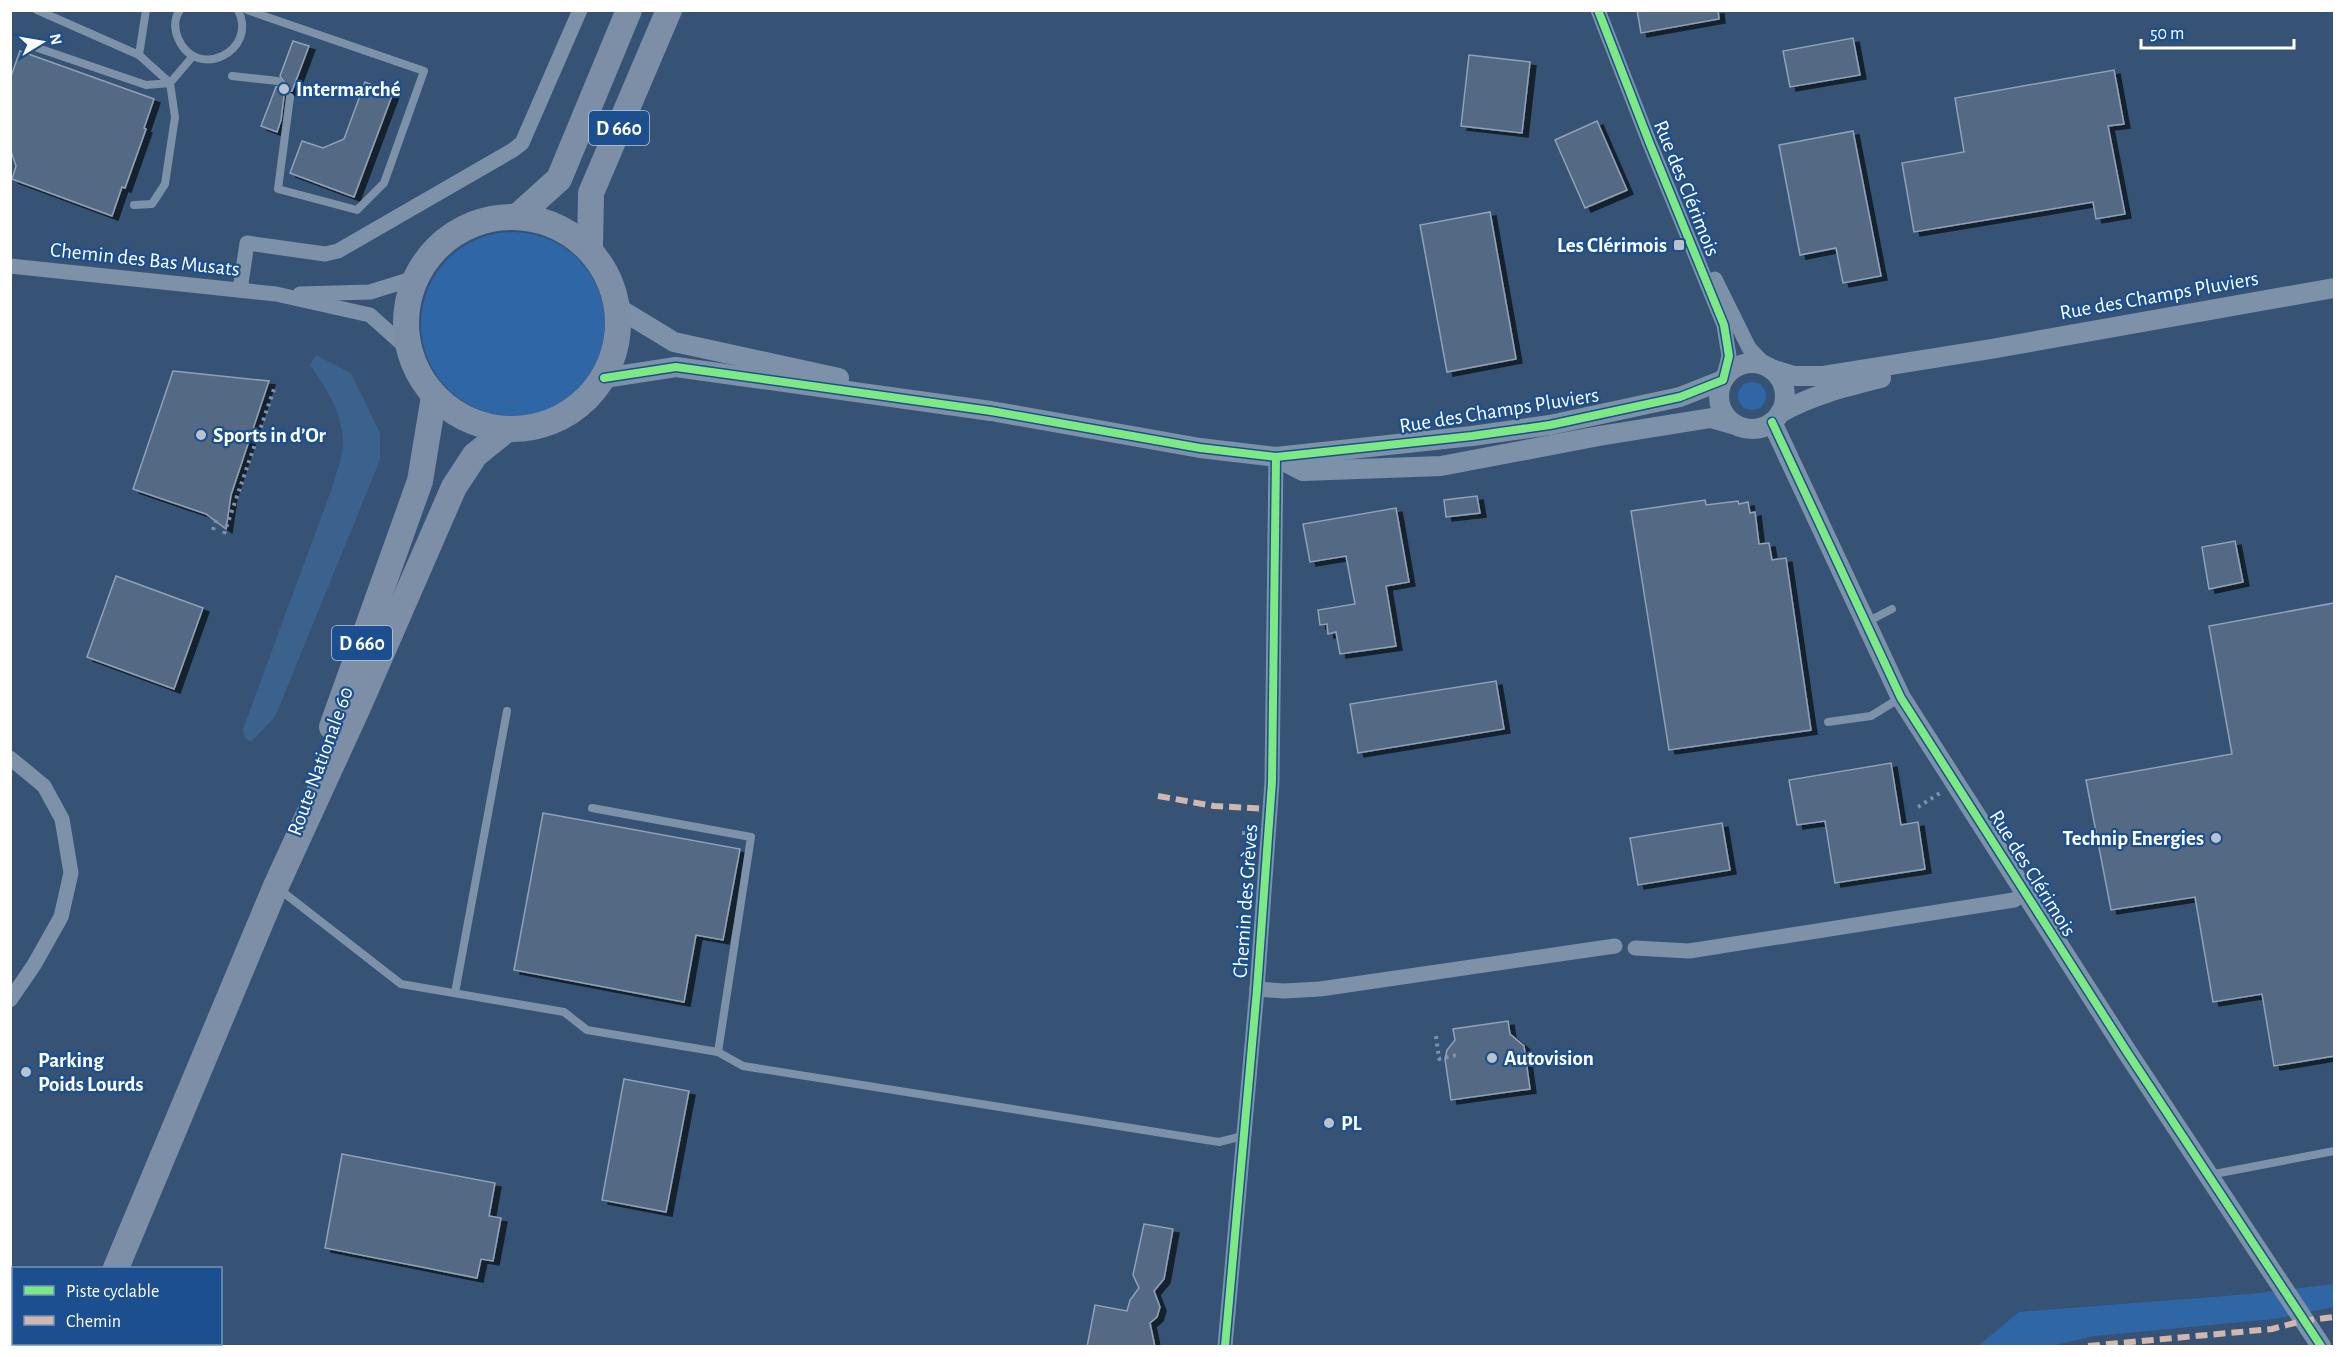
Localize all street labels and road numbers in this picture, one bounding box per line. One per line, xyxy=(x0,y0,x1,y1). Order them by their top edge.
road number: D 660 xyxy=(589,111,649,145)
street label: Rue des Clérimois xyxy=(1650,117,1723,259)
street label: Chemin des Bas Musats xyxy=(49,239,241,280)
street label: Rue des Champs Pluviers xyxy=(2058,268,2260,323)
street label: Rue des Champs Pluviers xyxy=(1398,384,1600,437)
road number: D 660 xyxy=(332,626,392,660)
street label: Route Nationale 60 xyxy=(284,684,357,838)
street label: Rue des Clérimois xyxy=(1985,806,2080,940)
street label: Chemin des Grèves xyxy=(1230,823,1261,979)

